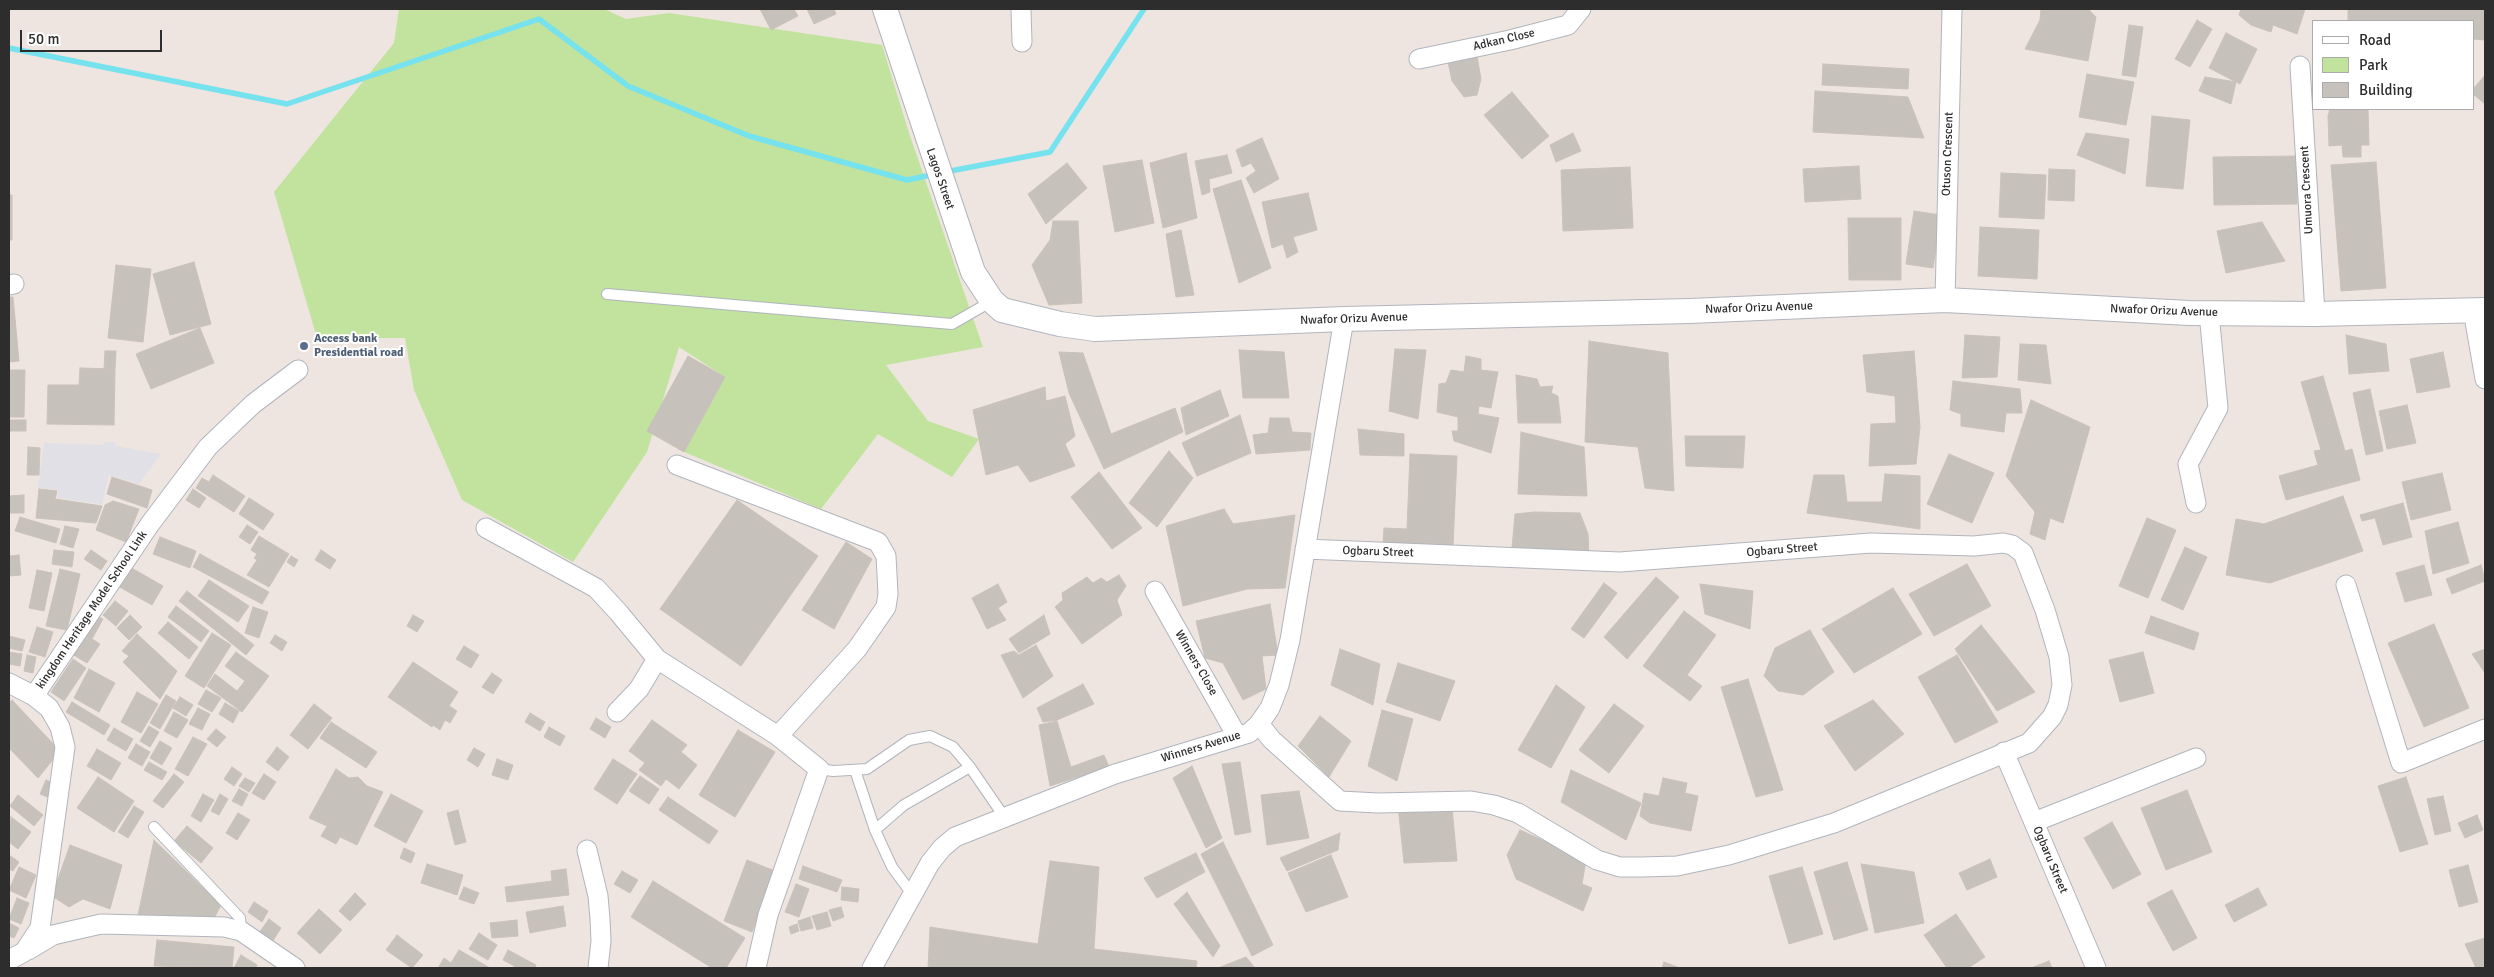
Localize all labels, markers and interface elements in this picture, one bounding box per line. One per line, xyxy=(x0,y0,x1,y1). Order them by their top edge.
scale bar xyxy=(22,20,165,52)
legend xyxy=(2312,20,2474,110)
street label: Adkan Close xyxy=(1472,26,1536,54)
text: 50 m xyxy=(28,30,59,48)
text: Road xyxy=(2359,31,2391,49)
text: Park xyxy=(2359,56,2388,74)
text: Building xyxy=(2359,81,2413,99)
street label: Otuson Crescent xyxy=(1939,112,1957,196)
street label: Umuora Crescent xyxy=(2297,145,2317,235)
street label: Lagos Street xyxy=(923,146,957,212)
street label: Nwafor Orizu Avenue xyxy=(1705,299,1813,317)
street label: Nwafor Orizu Avenue xyxy=(2110,302,2218,320)
street label: Nwafor Orizu Avenue xyxy=(1300,310,1408,328)
place label: Access bank Presidential road xyxy=(314,332,403,360)
marker: Access bank Presidential road xyxy=(298,340,310,352)
street label: kingdom Heritage Model School Link xyxy=(34,528,150,692)
street label: Ogbaru Street xyxy=(1746,540,1818,560)
street label: Ogbaru Street xyxy=(1342,544,1414,560)
street label: Winners Close xyxy=(1172,628,1220,698)
street label: Winners Avenue xyxy=(1159,728,1243,766)
street label: Ogbaru Street xyxy=(2029,824,2071,896)

